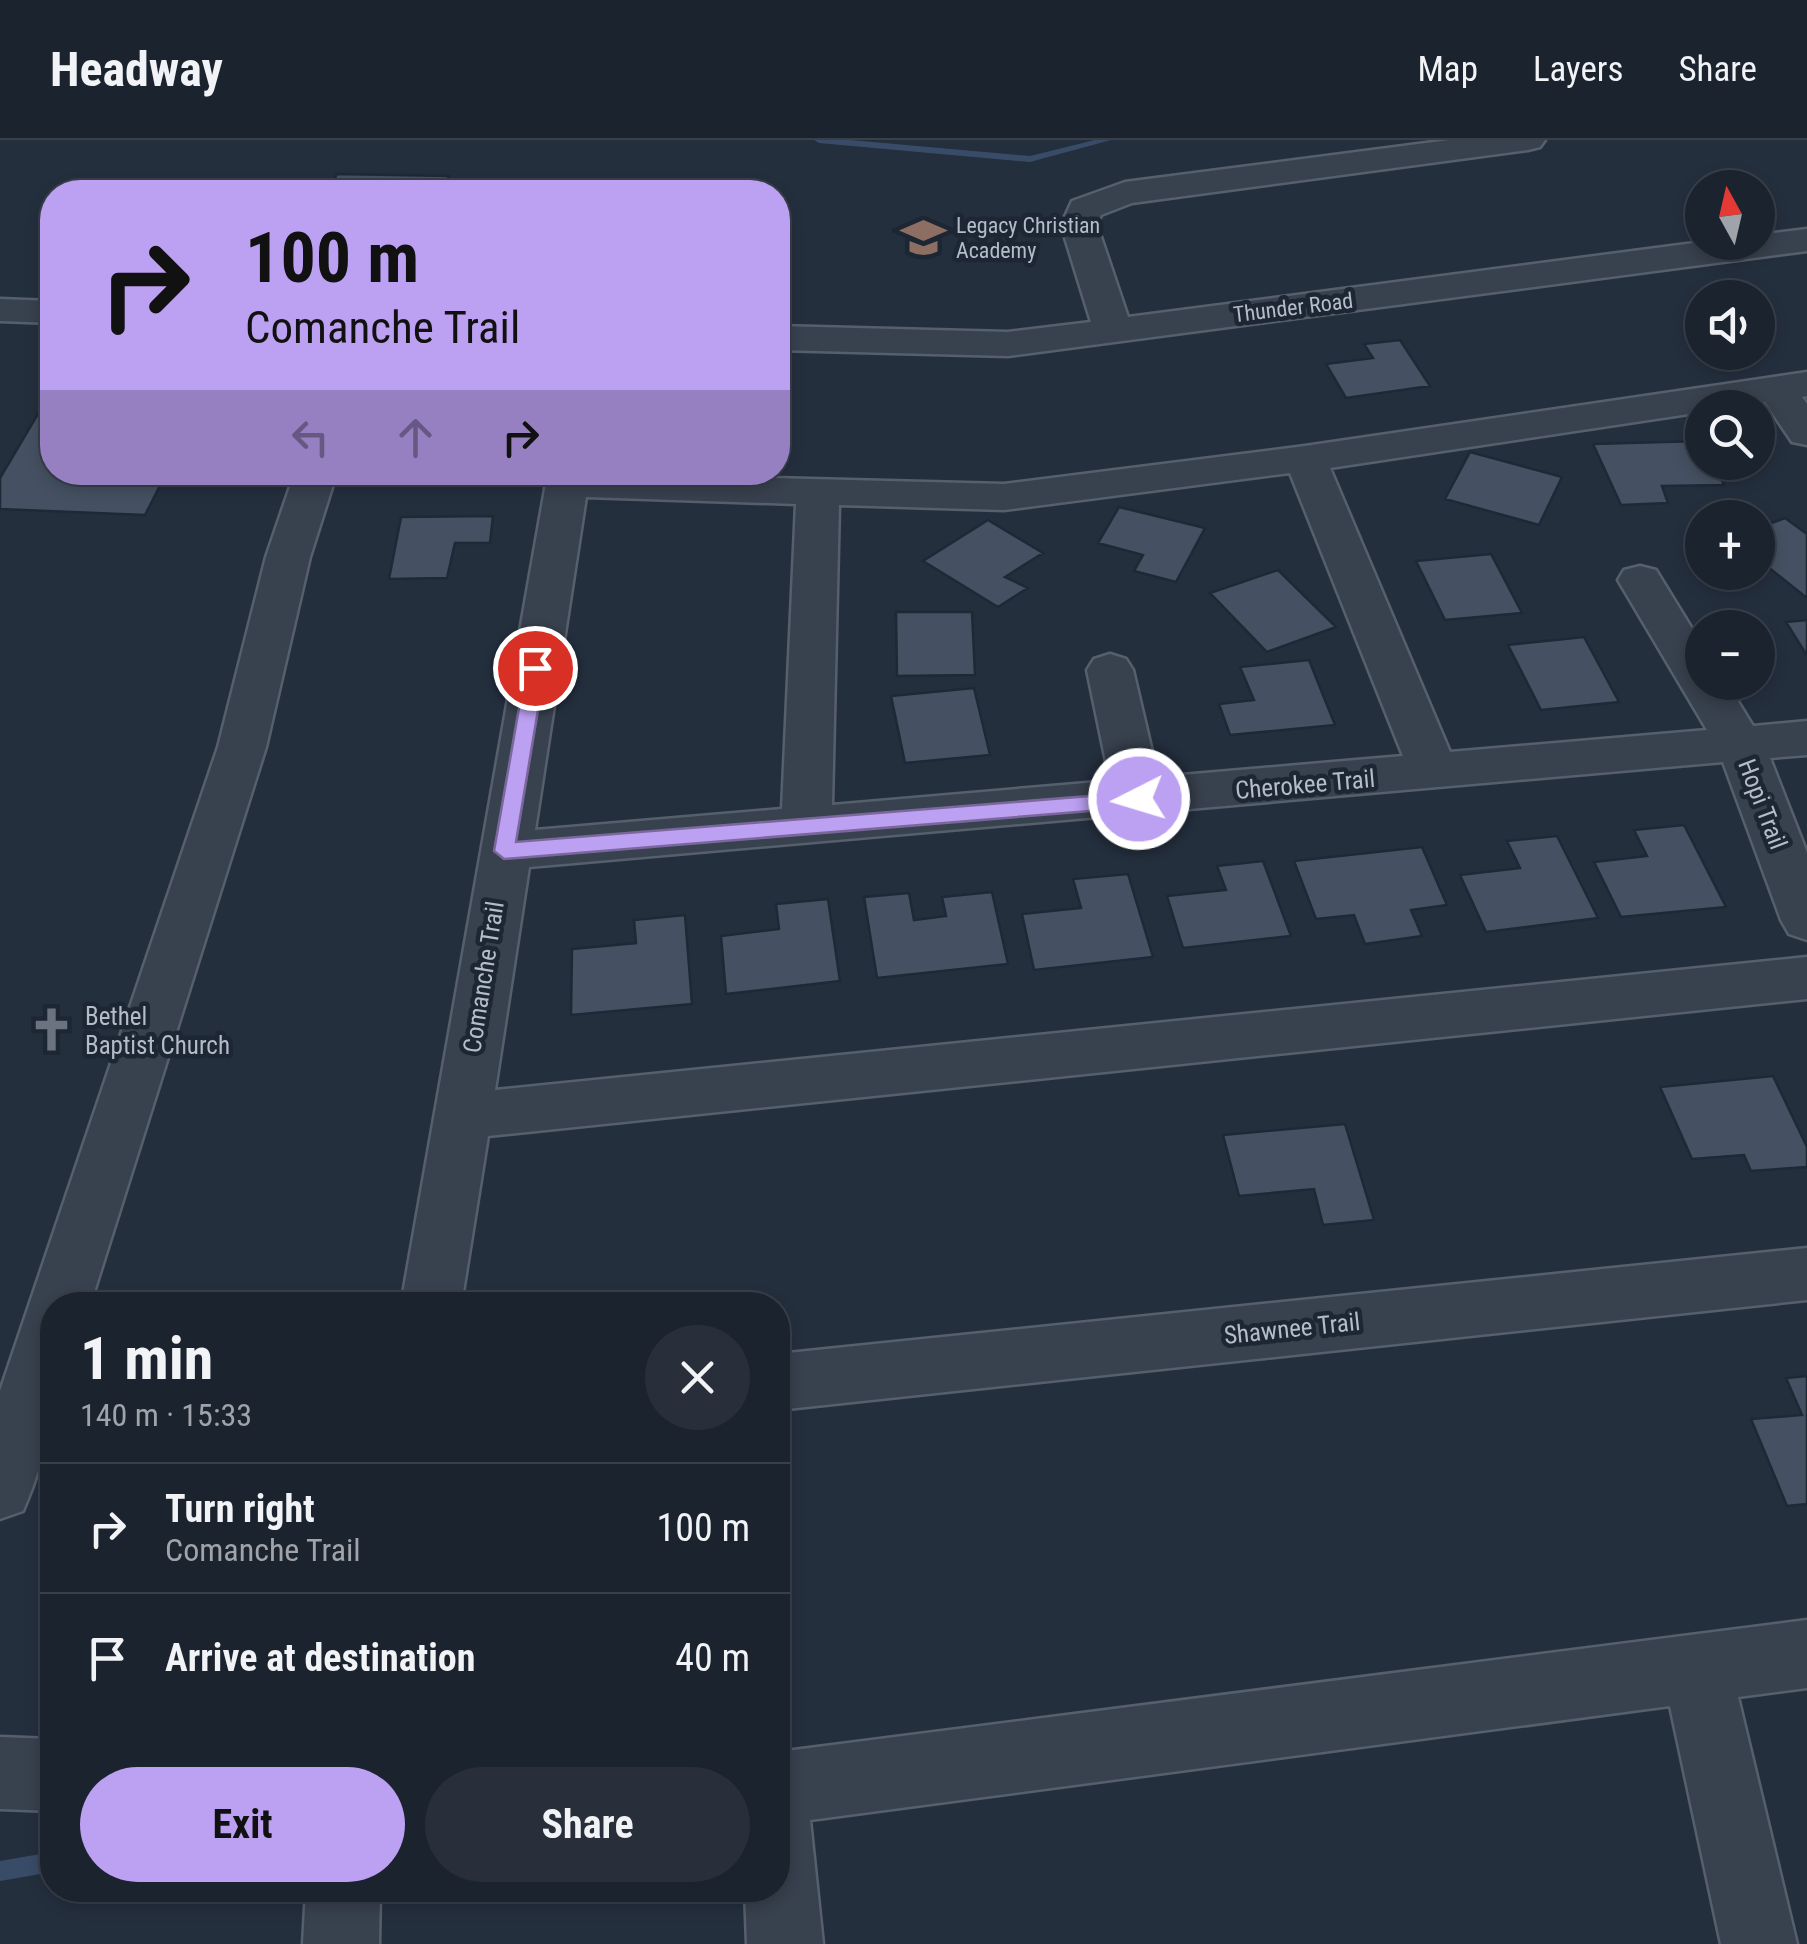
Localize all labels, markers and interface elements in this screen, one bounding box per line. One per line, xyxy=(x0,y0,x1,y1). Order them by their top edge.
text: Headway xyxy=(50,41,223,98)
text: Map xyxy=(1417,49,1478,90)
text: Layers xyxy=(1533,49,1623,90)
text: Share xyxy=(1678,49,1757,90)
north arrow xyxy=(1685,170,1775,260)
map controls xyxy=(1685,170,1775,700)
place label: Legacy Christian Academy xyxy=(956,213,1100,263)
school or university icon: Legacy Christian Academy xyxy=(899,214,947,262)
text: 100 m xyxy=(245,217,419,299)
icon: right xyxy=(80,220,210,350)
button: sound xyxy=(1685,280,1775,370)
street label: Thunder Road xyxy=(1232,288,1354,327)
text: Comanche Trail xyxy=(245,301,520,354)
button: search xyxy=(1685,390,1775,480)
icon: left xyxy=(283,410,338,465)
icon: ahead xyxy=(388,410,443,465)
icon: right xyxy=(493,410,548,465)
button: + xyxy=(1685,500,1775,590)
button: − xyxy=(1685,610,1775,700)
pin xyxy=(493,626,578,711)
icon: arrive xyxy=(508,641,563,696)
position arrow xyxy=(1087,747,1191,851)
street label: Hopi Trail xyxy=(1732,755,1793,853)
street label: Cherokee Trail xyxy=(1234,764,1376,805)
street label: Comanche Trail xyxy=(457,899,510,1055)
place label: Bethel Baptist Church xyxy=(85,1002,230,1060)
church icon: Bethel Baptist Church xyxy=(28,1006,76,1054)
street label: Shawnee Trail xyxy=(1223,1307,1362,1350)
text: 1 min xyxy=(80,1323,213,1394)
button: close xyxy=(645,1325,750,1430)
text: 140 m · 15:33 xyxy=(80,1396,252,1434)
text: Turn right xyxy=(165,1487,315,1531)
icon: right xyxy=(80,1501,135,1556)
text: 100 m xyxy=(656,1506,750,1550)
text: Comanche Trail xyxy=(165,1531,361,1569)
icon: arrive xyxy=(80,1631,135,1686)
text: Arrive at destination xyxy=(165,1636,475,1680)
text: 40 m xyxy=(675,1636,750,1680)
button: Exit xyxy=(80,1767,405,1882)
button: Share xyxy=(425,1767,750,1882)

